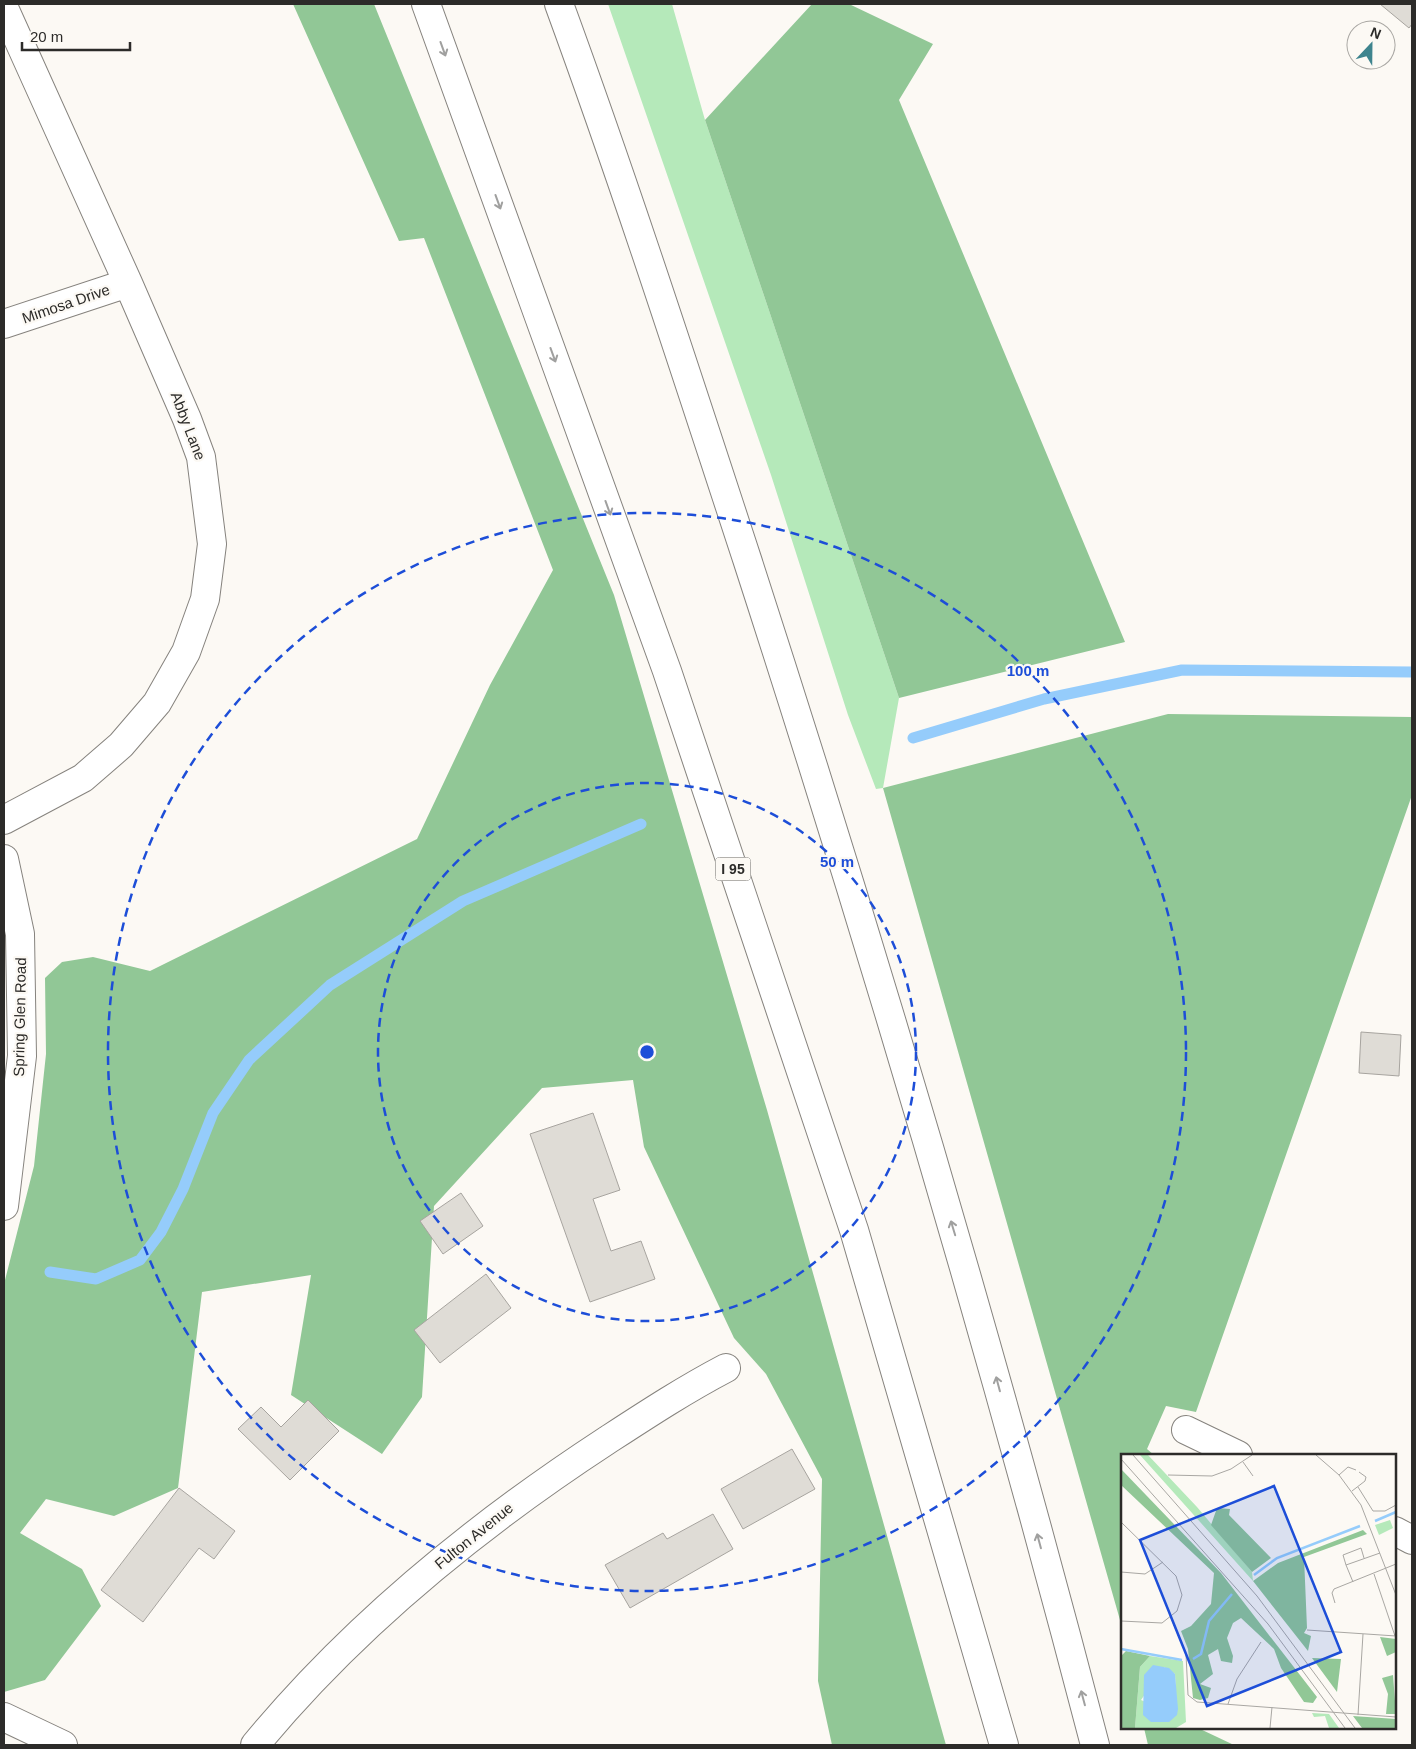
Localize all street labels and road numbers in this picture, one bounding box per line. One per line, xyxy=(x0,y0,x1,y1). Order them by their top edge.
street label: Mimosa Drive xyxy=(20,281,112,326)
street label: Abby Lane xyxy=(168,389,209,462)
road number: I 95 xyxy=(716,858,750,881)
street label: Spring Glen Road xyxy=(10,957,29,1077)
street label: Fulton Avenue xyxy=(431,1499,516,1572)

